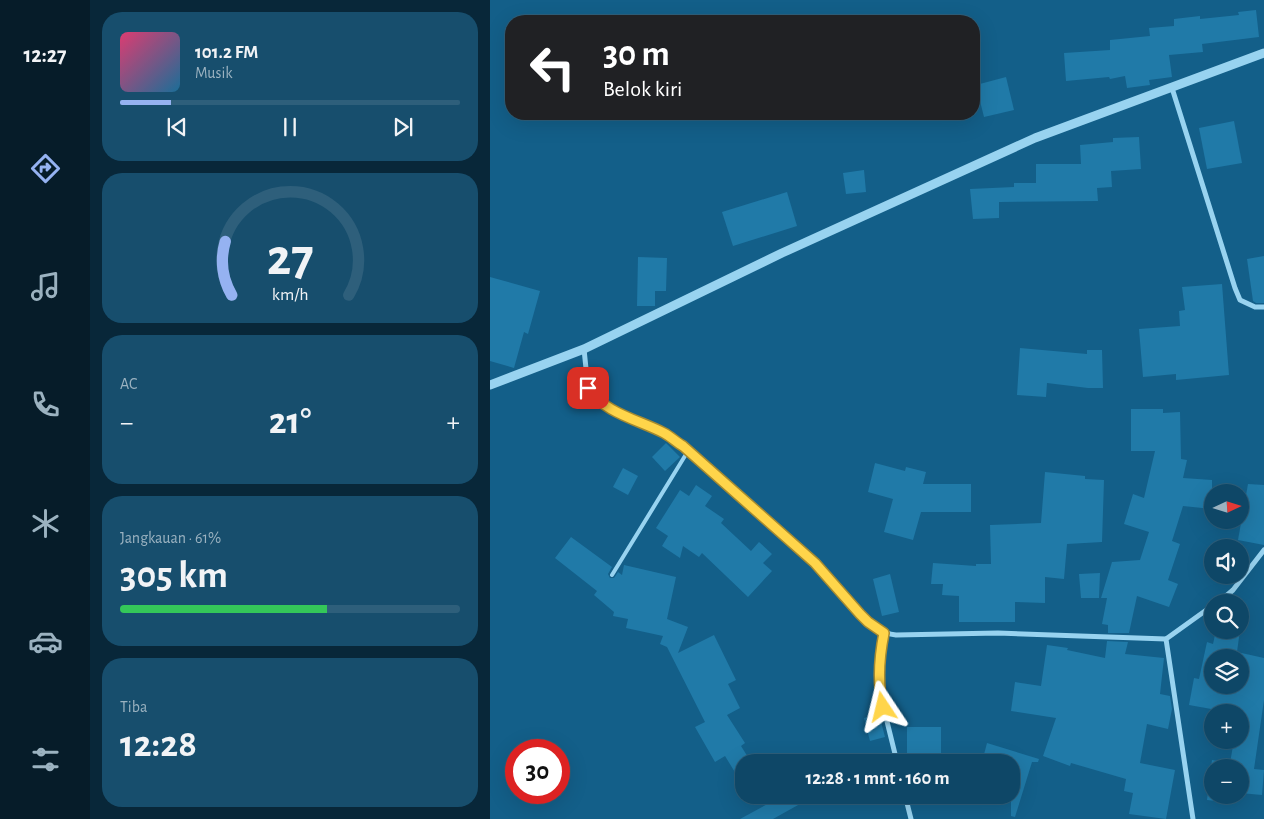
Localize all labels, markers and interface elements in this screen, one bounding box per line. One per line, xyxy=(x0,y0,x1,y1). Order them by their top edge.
icon: left xyxy=(520,35,585,100)
text: 30 m xyxy=(603,37,670,72)
text: 101.2 FM xyxy=(195,43,258,62)
text: 12:27 xyxy=(23,44,67,66)
text: Musik xyxy=(195,65,233,81)
text: Belok kiri xyxy=(603,78,682,100)
icon: previous xyxy=(163,113,191,141)
icon: pause xyxy=(276,113,304,141)
icon: next xyxy=(389,113,417,141)
icon: directions xyxy=(28,151,63,186)
text: 27 xyxy=(267,232,313,284)
icon: music xyxy=(28,269,63,304)
text: km/h xyxy=(272,286,308,304)
pin xyxy=(567,367,609,409)
icon: arrive xyxy=(574,374,602,402)
text: AC xyxy=(120,376,137,392)
icon: phone xyxy=(28,387,63,422)
text: 21° xyxy=(269,403,311,441)
text: − xyxy=(120,409,133,437)
text: + xyxy=(447,409,460,437)
north arrow xyxy=(1204,484,1249,529)
map controls xyxy=(1204,484,1249,804)
icon: climate xyxy=(28,506,63,541)
text: Jangkauan · 61% xyxy=(120,530,221,546)
button: sound xyxy=(1204,539,1249,584)
text: 305 km xyxy=(120,557,228,595)
button: search xyxy=(1204,594,1249,639)
icon: car xyxy=(28,624,63,659)
button: layers xyxy=(1204,649,1249,694)
position arrow xyxy=(856,680,908,732)
text: Tiba xyxy=(120,699,147,715)
button: + xyxy=(1204,704,1249,749)
text: 12:28 xyxy=(120,726,197,764)
speed limit sign: 30 xyxy=(505,739,570,804)
icon: filters xyxy=(28,742,63,777)
button: − xyxy=(1204,759,1249,804)
text: 12:28 · 1 mnt · 160 m xyxy=(805,769,950,788)

